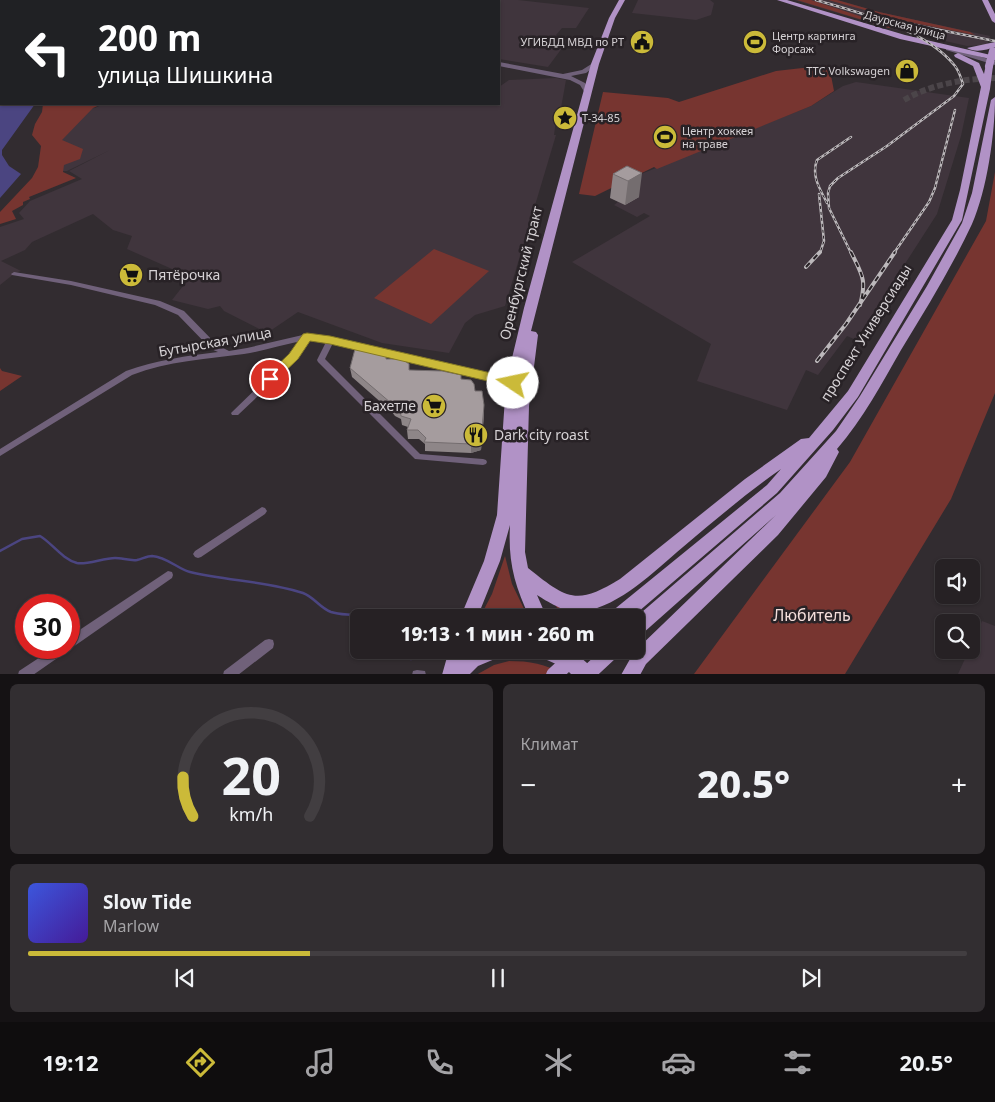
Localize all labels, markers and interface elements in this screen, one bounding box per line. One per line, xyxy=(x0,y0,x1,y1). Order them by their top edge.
street label: Даурская улица xyxy=(863,6,948,43)
text: 200 m xyxy=(98,14,201,61)
icon: left xyxy=(15,20,80,85)
place label: Центр картинга Форсаж xyxy=(772,28,856,56)
public building icon: УГИБДД МВД по РТ xyxy=(629,29,655,55)
sports icon: Центр картинга Форсаж xyxy=(742,29,768,55)
place label: УГИБДД МВД по РТ xyxy=(520,34,624,49)
shop icon: ТТС Volkswagen xyxy=(894,58,920,84)
text: улица Шишкина xyxy=(98,59,273,89)
place label: ТТС Volkswagen xyxy=(806,63,890,78)
place icon: T-34-85 xyxy=(552,105,578,131)
place label: T-34-85 xyxy=(582,110,620,125)
place label: Центр хоккея на траве xyxy=(682,123,753,151)
sports icon: Центр хоккея на траве xyxy=(652,124,678,150)
street label: Оренбургский тракт xyxy=(495,204,546,342)
street label: проспект Универсиады xyxy=(816,261,916,405)
supermarket icon: Пятёрочка xyxy=(118,262,144,288)
place label: Пятёрочка xyxy=(148,265,220,284)
street label: Бутырская улица xyxy=(157,322,273,361)
position arrow xyxy=(486,356,538,408)
pin xyxy=(249,358,291,400)
icon: arrive xyxy=(256,365,284,393)
supermarket icon: Бахетле xyxy=(421,393,447,419)
place label: Бахетле xyxy=(363,396,416,415)
restaurant icon: Dark city roast xyxy=(463,422,489,448)
place label: Dark city roast xyxy=(494,425,589,444)
map controls xyxy=(935,559,980,659)
button: sound xyxy=(935,559,980,604)
speed limit sign: 30 xyxy=(15,594,80,659)
park label: Любитель xyxy=(773,604,851,626)
button: search xyxy=(935,614,980,659)
text: 19:13 · 1 мин · 260 m xyxy=(401,621,594,647)
text: Климат xyxy=(521,733,578,755)
text: 20 xyxy=(222,739,281,810)
text: 20.5° xyxy=(697,757,790,809)
text: − xyxy=(521,765,537,803)
text: + xyxy=(951,765,967,803)
text: km/h xyxy=(229,802,273,826)
text: Slow Tide xyxy=(103,889,192,915)
text: Marlow xyxy=(103,915,159,937)
icon: previous xyxy=(171,964,199,992)
icon: pause xyxy=(484,964,512,992)
icon: next xyxy=(797,964,825,992)
icon: directions xyxy=(183,1045,218,1080)
icon: music xyxy=(303,1045,338,1080)
icon: phone xyxy=(422,1045,457,1080)
icon: climate xyxy=(541,1045,576,1080)
icon: car xyxy=(661,1045,696,1080)
icon: filters xyxy=(780,1045,815,1080)
text: 19:12 xyxy=(42,1047,99,1077)
text: 20.5° xyxy=(899,1047,953,1077)

